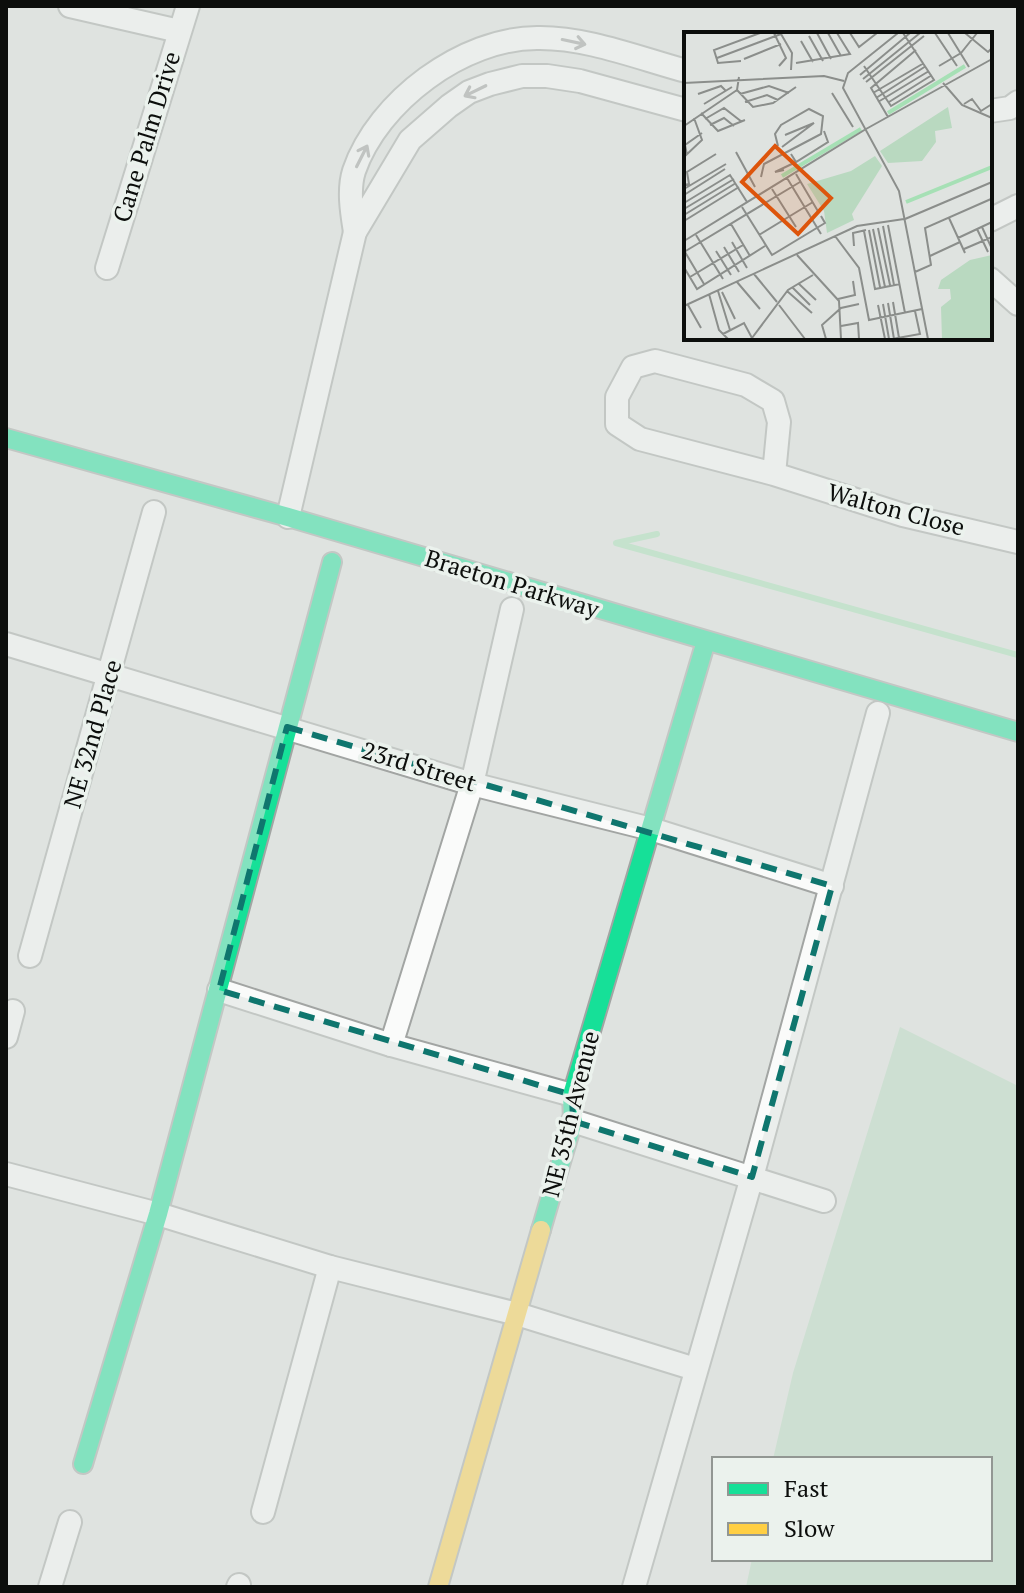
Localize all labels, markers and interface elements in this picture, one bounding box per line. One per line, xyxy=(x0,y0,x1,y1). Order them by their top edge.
inset map xyxy=(684,32,992,340)
one-way arrow xyxy=(561,35,587,50)
street label: Cane Palm Drive xyxy=(105,47,187,226)
one-way arrow xyxy=(463,84,487,99)
one-way arrow xyxy=(354,145,370,169)
street label: Walton Close xyxy=(824,475,968,543)
street label: Braeton Parkway xyxy=(421,541,604,625)
street label: NE 32nd Place xyxy=(56,656,128,812)
street label: 23rd Street xyxy=(358,733,480,799)
street label: NE 35th Avenue xyxy=(534,1027,606,1200)
legend xyxy=(712,1457,992,1561)
text: Fast xyxy=(784,1472,829,1504)
text: Slow xyxy=(784,1512,835,1544)

